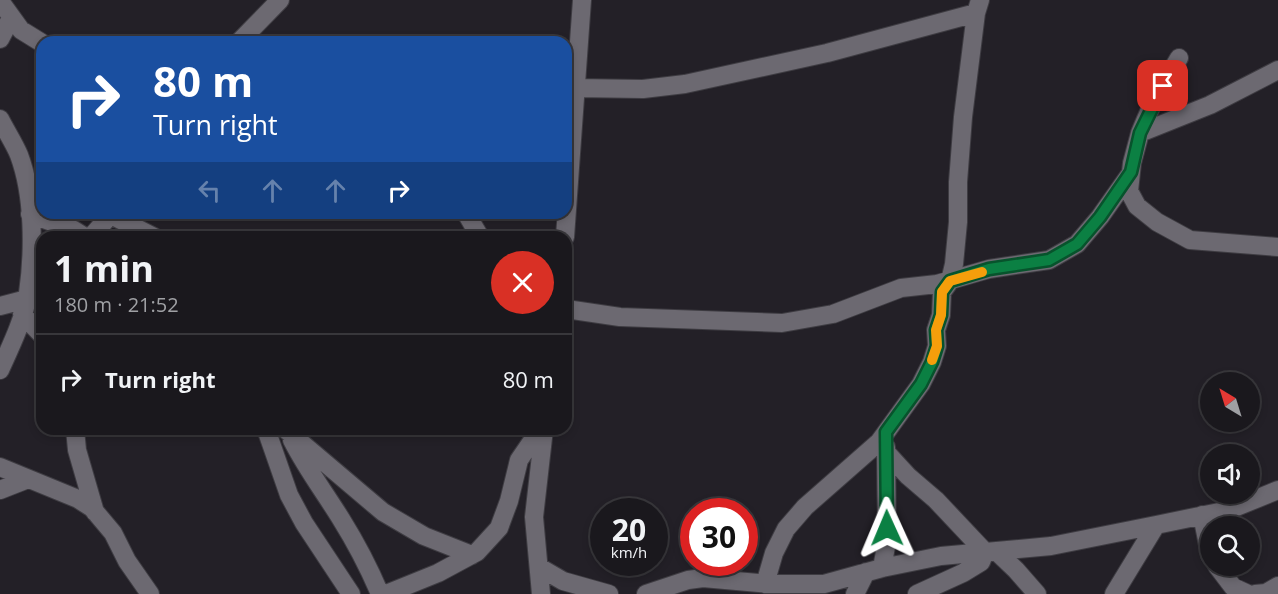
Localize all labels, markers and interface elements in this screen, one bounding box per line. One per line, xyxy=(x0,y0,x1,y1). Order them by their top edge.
text: 80 m xyxy=(153,52,253,109)
icon: right xyxy=(54,60,132,138)
pin xyxy=(1137,60,1188,111)
icon: arrive xyxy=(1146,69,1179,102)
text: Turn right xyxy=(153,106,278,143)
icon: left xyxy=(193,174,226,207)
icon: ahead xyxy=(256,174,289,207)
icon: ahead xyxy=(319,174,352,207)
icon: right xyxy=(382,174,415,207)
text: 1 min xyxy=(54,244,154,293)
button: close xyxy=(491,251,554,314)
text: 180 m · 21:52 xyxy=(54,291,179,318)
icon: right xyxy=(54,363,87,396)
text: Turn right xyxy=(105,364,216,394)
text: 80 m xyxy=(503,364,554,394)
north arrow xyxy=(1200,372,1260,432)
map controls xyxy=(1200,372,1260,576)
button: sound xyxy=(1200,444,1260,504)
position arrow xyxy=(855,496,919,560)
speed limit sign: 30 xyxy=(680,498,758,576)
text: 20 xyxy=(612,509,646,550)
button: search xyxy=(1200,516,1260,576)
text: km/h xyxy=(611,542,647,562)

